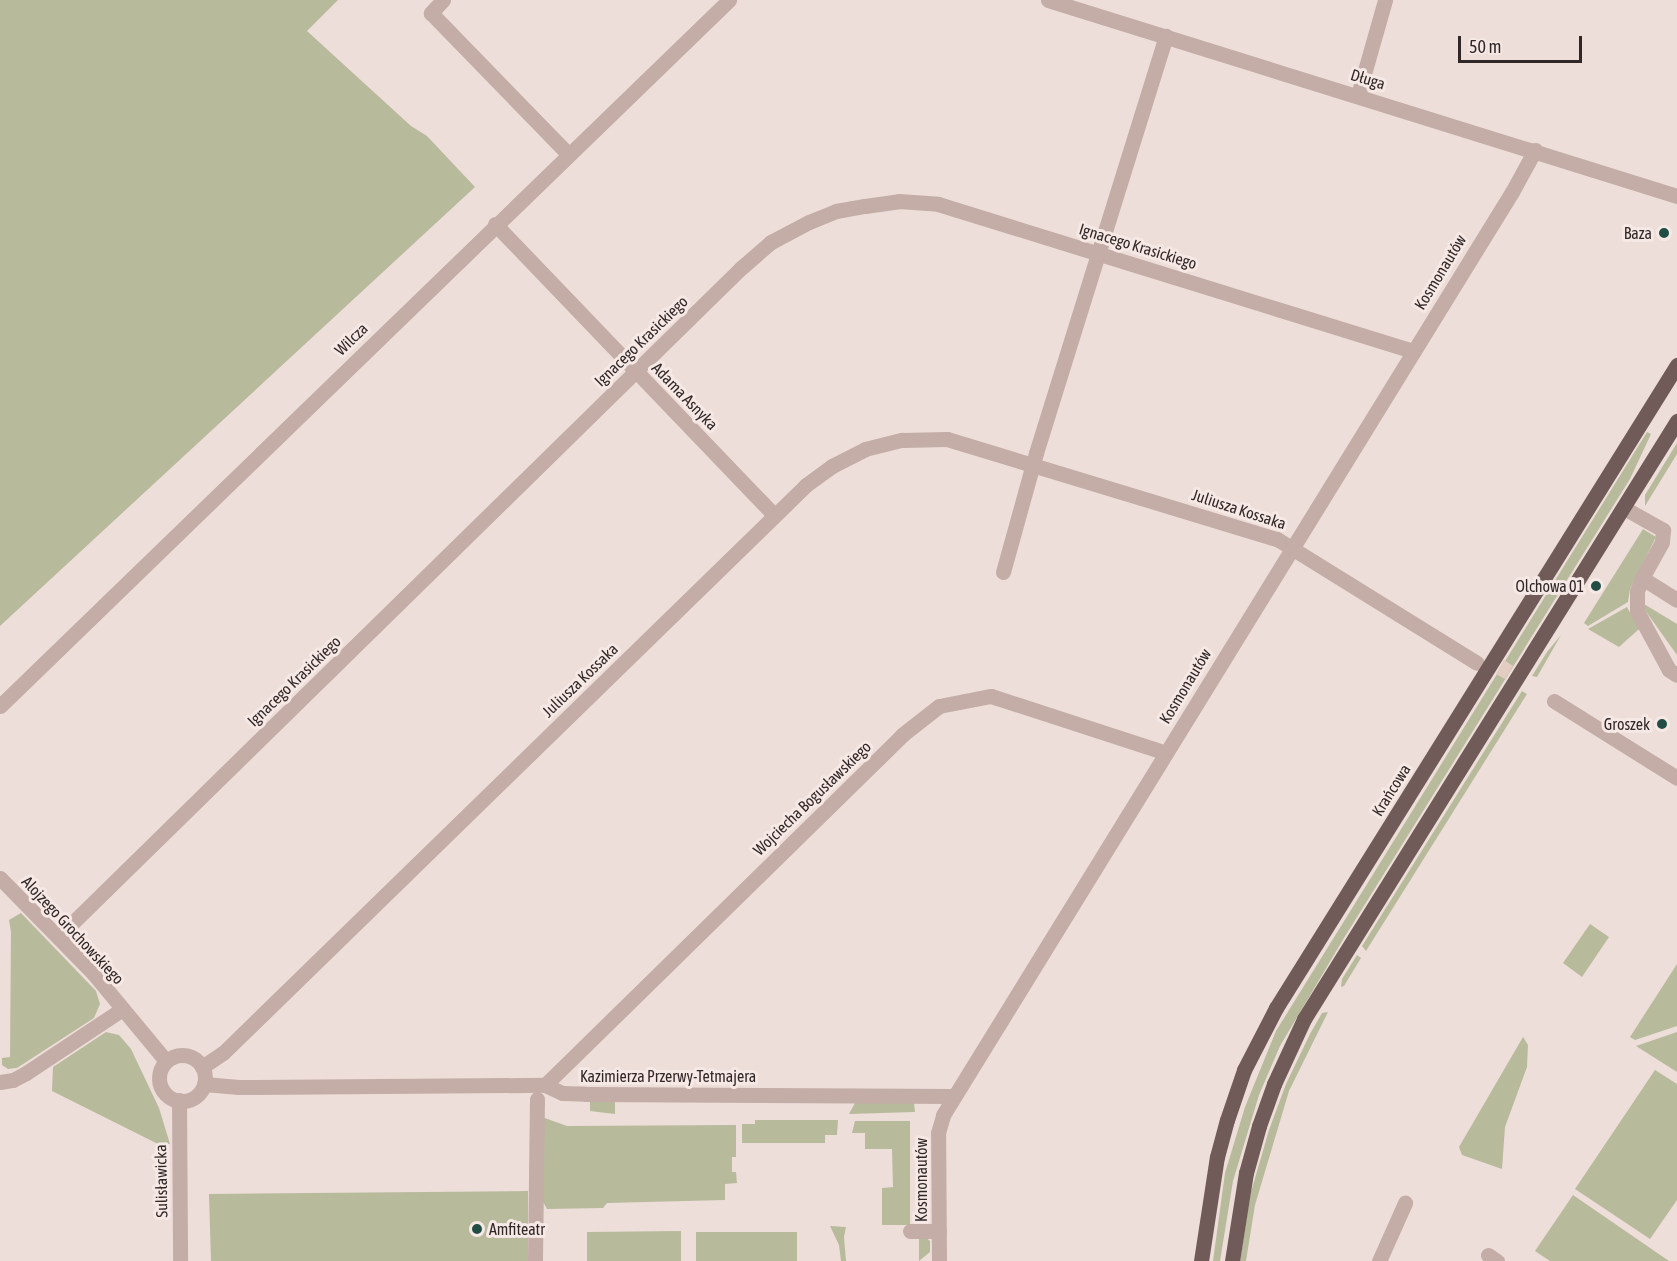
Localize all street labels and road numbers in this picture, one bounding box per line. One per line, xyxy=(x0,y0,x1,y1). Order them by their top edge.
street label: Długa xyxy=(1348,65,1388,93)
street label: Ignacego Krasickiego xyxy=(1077,219,1199,273)
street label: Kosmonautów xyxy=(1410,231,1470,313)
street label: Ignacego Krasickiego xyxy=(590,292,692,390)
street label: Wilcza xyxy=(330,319,372,359)
street label: Adama Asnyka xyxy=(648,358,722,434)
street label: Juliusza Kossaka xyxy=(1190,485,1288,533)
street label: Ignacego Krasickiego xyxy=(243,632,345,730)
street label: Juliusza Kossaka xyxy=(538,639,622,721)
street label: Kosmonautów xyxy=(1155,645,1215,727)
street label: Wojciecha Bogusławskiego xyxy=(749,737,875,859)
street label: Krańcowa xyxy=(1368,761,1414,819)
street label: Alojzego Grochowskiego xyxy=(18,872,128,988)
street label: Kazimierza Przerwy-Tetmajera xyxy=(580,1066,756,1086)
street label: Kosmonautów xyxy=(911,1138,931,1222)
street label: Sulisławicka xyxy=(151,1144,171,1218)

